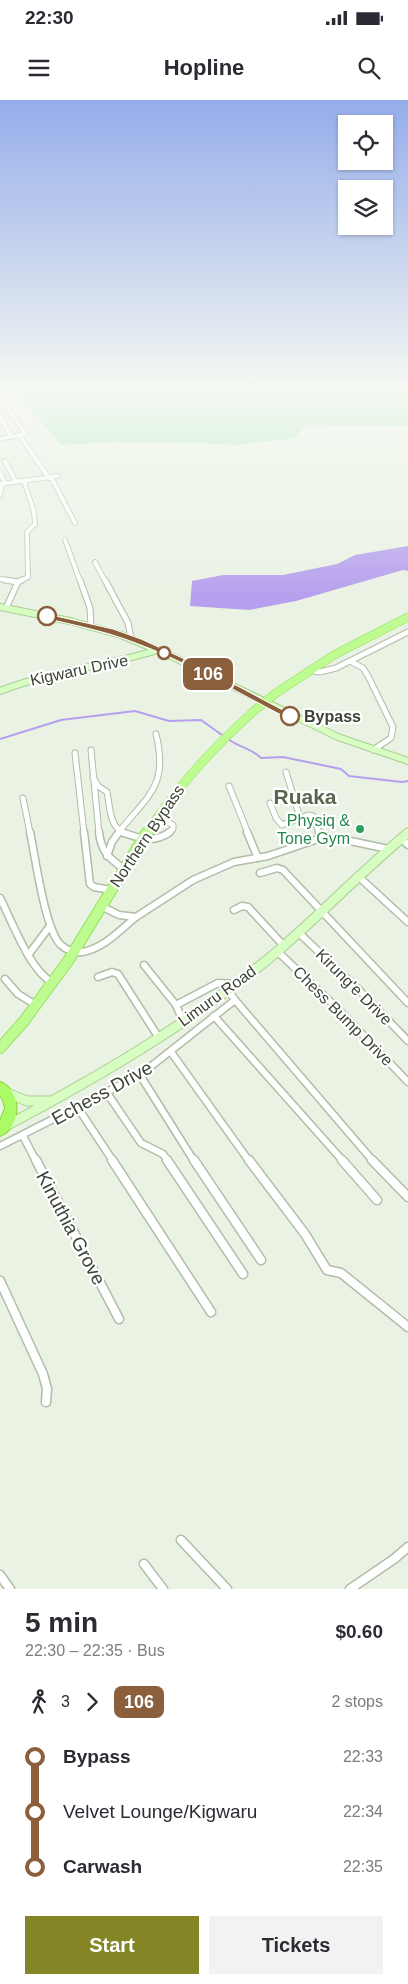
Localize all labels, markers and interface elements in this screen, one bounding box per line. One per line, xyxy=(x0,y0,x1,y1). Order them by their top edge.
text: 22:30 xyxy=(25,7,74,28)
icon: menu xyxy=(25,54,53,82)
icon: search xyxy=(355,54,383,82)
text: Hopline xyxy=(164,55,244,80)
map controls xyxy=(338,115,393,235)
button: locate xyxy=(338,115,393,170)
button: layers xyxy=(338,180,393,235)
unlabelled marker xyxy=(37,606,57,626)
unlabelled marker xyxy=(157,646,171,660)
street label: Kigwaru Drive xyxy=(29,651,130,689)
line badge: 106 xyxy=(179,658,237,690)
text: 106 xyxy=(193,664,223,684)
marker: Bypass xyxy=(280,706,300,726)
place label: Bypass xyxy=(304,708,361,725)
street label: Northern Bypass xyxy=(107,782,187,890)
district label: Ruaka xyxy=(273,785,337,808)
place label: Physiq & Tone Gym xyxy=(277,812,350,847)
marker: Physiq & Tone Gym xyxy=(354,823,366,835)
street label: Kirung'e Drive xyxy=(313,946,395,1028)
street label: Limuru Road xyxy=(175,962,259,1030)
street label: Chess Bump Drive xyxy=(290,963,396,1069)
street label: Echess Drive xyxy=(48,1057,156,1129)
street label: Kinuthia Grove xyxy=(32,1168,110,1288)
text: 5 min xyxy=(25,1607,98,1638)
text: $0.60 xyxy=(335,1621,383,1642)
text: 22:30 – 22:35 · Bus xyxy=(25,1642,165,1659)
icon: walk xyxy=(25,1688,53,1716)
icon: forward xyxy=(78,1688,106,1716)
text: 106 xyxy=(124,1692,154,1712)
text: 3 xyxy=(61,1693,70,1710)
text: 2 stops xyxy=(331,1693,383,1710)
text: Bypass xyxy=(63,1746,131,1767)
text: 22:33 xyxy=(343,1748,383,1765)
text: Velvet Lounge/Kigwaru xyxy=(63,1801,257,1822)
text: 22:34 xyxy=(343,1803,383,1820)
text: Carwash xyxy=(63,1856,142,1877)
text: 22:35 xyxy=(343,1858,383,1875)
button: Start xyxy=(25,1916,199,1974)
button: Tickets xyxy=(209,1916,383,1974)

